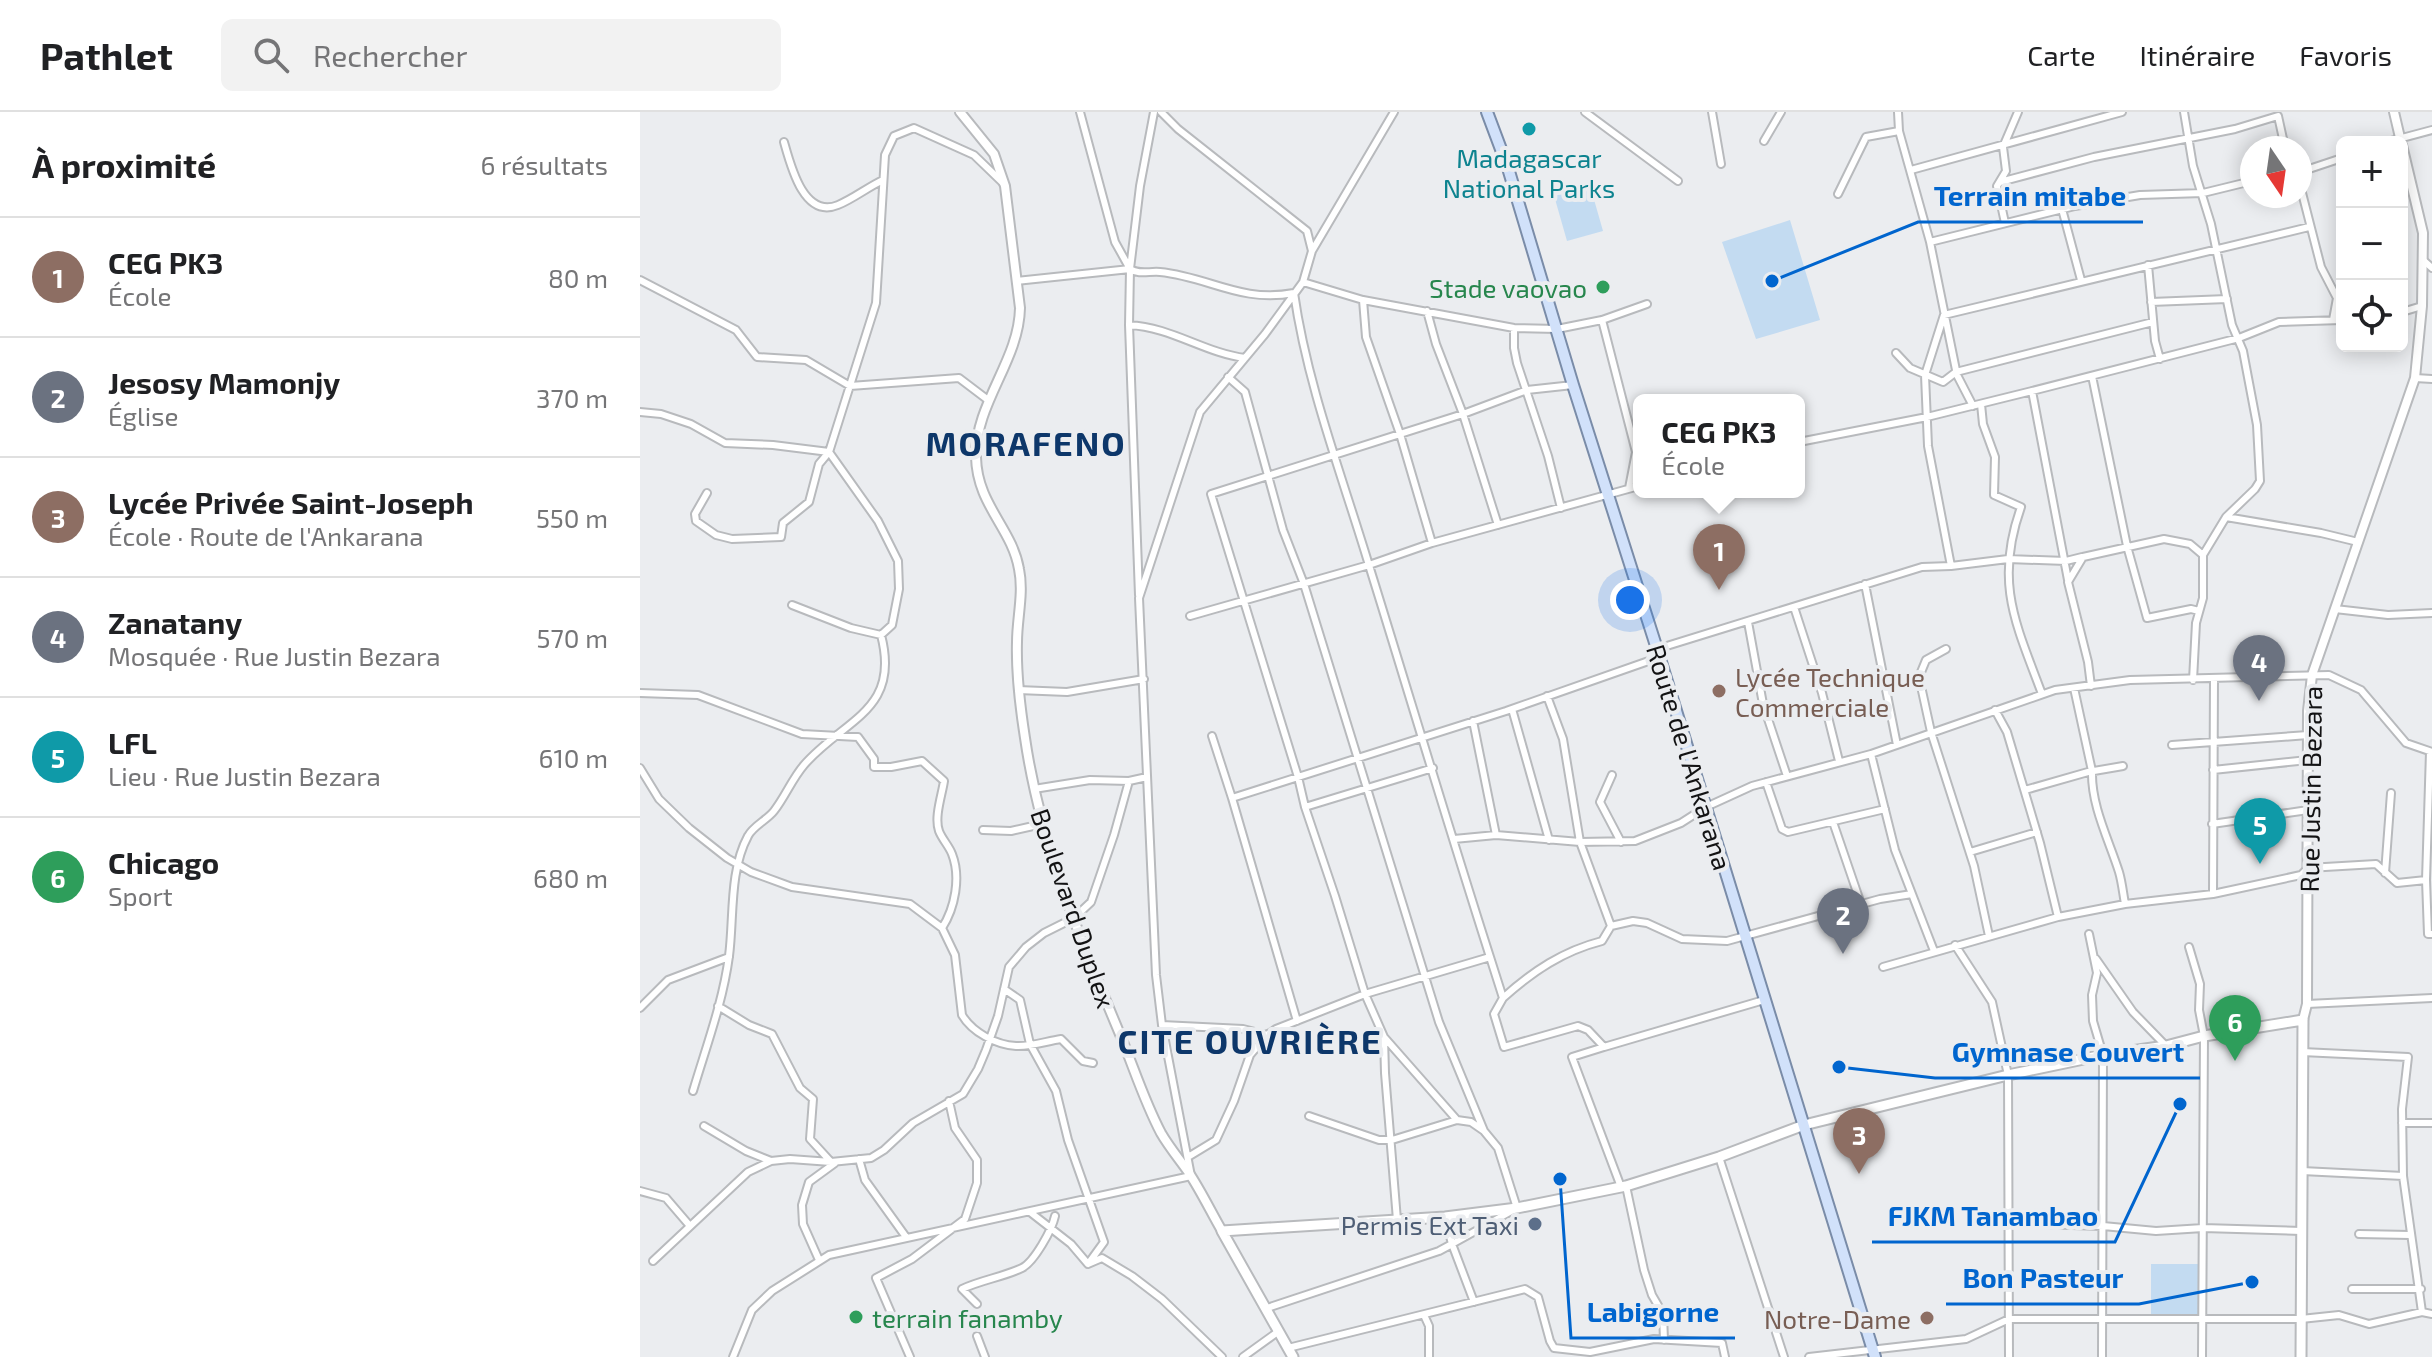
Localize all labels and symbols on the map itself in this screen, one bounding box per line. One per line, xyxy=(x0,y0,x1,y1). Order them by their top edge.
marker: Madagascar National Parks xyxy=(1520,120,1538,138)
north arrow xyxy=(2240,136,2312,208)
place label: Madagascar National Parks xyxy=(1443,142,1615,203)
callout: Terrain mitabe xyxy=(1918,170,2143,222)
text: Terrain mitabe xyxy=(1934,178,2126,212)
place label: Stade vaovao xyxy=(1429,272,1587,303)
marker: Stade vaovao xyxy=(1594,278,1612,296)
district label: MORAFENO xyxy=(925,422,1127,463)
pin: 1 xyxy=(1693,524,1745,590)
your location xyxy=(1610,580,1650,620)
pin: 4 xyxy=(2233,635,2285,701)
street label: Route de l'Ankarana xyxy=(1641,640,1739,874)
place label: Lycée Technique Commerciale xyxy=(1735,661,1925,722)
marker: Lycée Technique Commerciale xyxy=(1710,682,1728,700)
street label: Rue Justin Bezara xyxy=(2293,685,2327,893)
pin: 5 xyxy=(2234,798,2286,864)
street label: Boulevard Duplex xyxy=(1025,804,1123,1012)
pin: 2 xyxy=(1817,888,1869,954)
pin: 6 xyxy=(2209,995,2261,1061)
district label: CITE OUVRIÈRE xyxy=(1117,1020,1383,1061)
callout: Gymnase Couvert xyxy=(1935,1026,2200,1078)
text: Gymnase Couvert xyxy=(1952,1034,2184,1068)
pin: 3 xyxy=(1833,1108,1885,1174)
callout: FJKM Tanambao xyxy=(1872,1190,2115,1242)
text: FJKM Tanambao xyxy=(1888,1198,2098,1232)
place label: Permis Ext Taxi xyxy=(1341,1209,1519,1240)
marker: Permis Ext Taxi xyxy=(1526,1215,1544,1233)
callout: Bon Pasteur xyxy=(1946,1252,2139,1304)
text: Bon Pasteur xyxy=(1962,1260,2124,1294)
callout: Labigorne xyxy=(1571,1286,1735,1338)
text: Labigorne xyxy=(1587,1294,1719,1328)
place label: terrain fanamby xyxy=(872,1302,1063,1333)
place label: Notre-Dame xyxy=(1764,1303,1911,1334)
marker: terrain fanamby xyxy=(847,1308,865,1326)
marker: Notre-Dame xyxy=(1918,1309,1936,1327)

